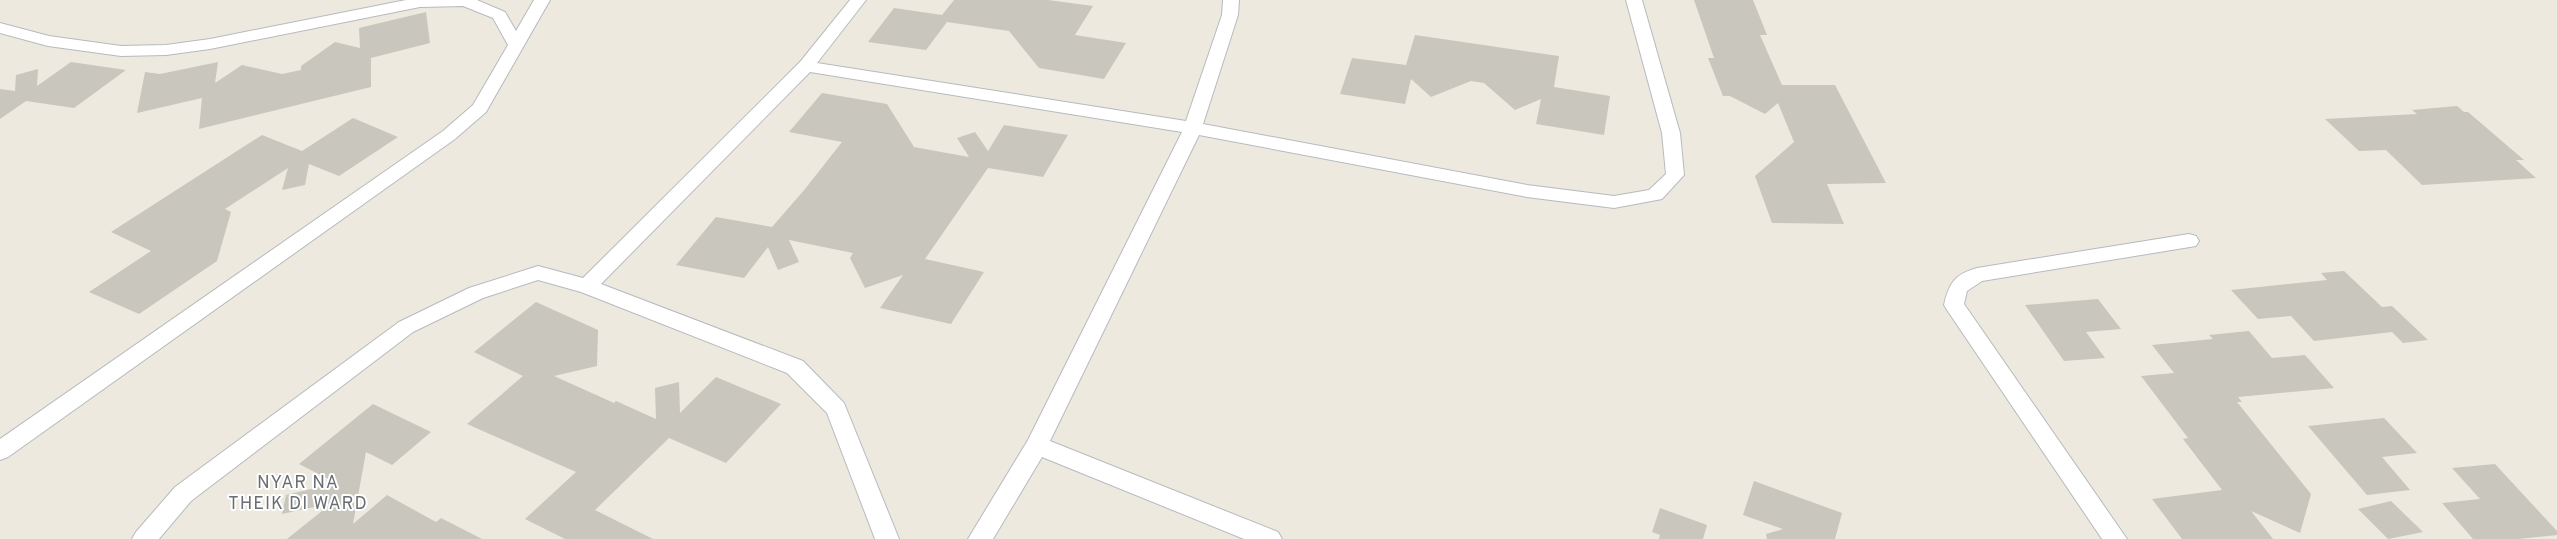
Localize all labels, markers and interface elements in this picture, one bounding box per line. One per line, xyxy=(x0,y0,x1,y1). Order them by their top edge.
district label: NYAR NA THEIK DI WARD xyxy=(228,472,368,516)

